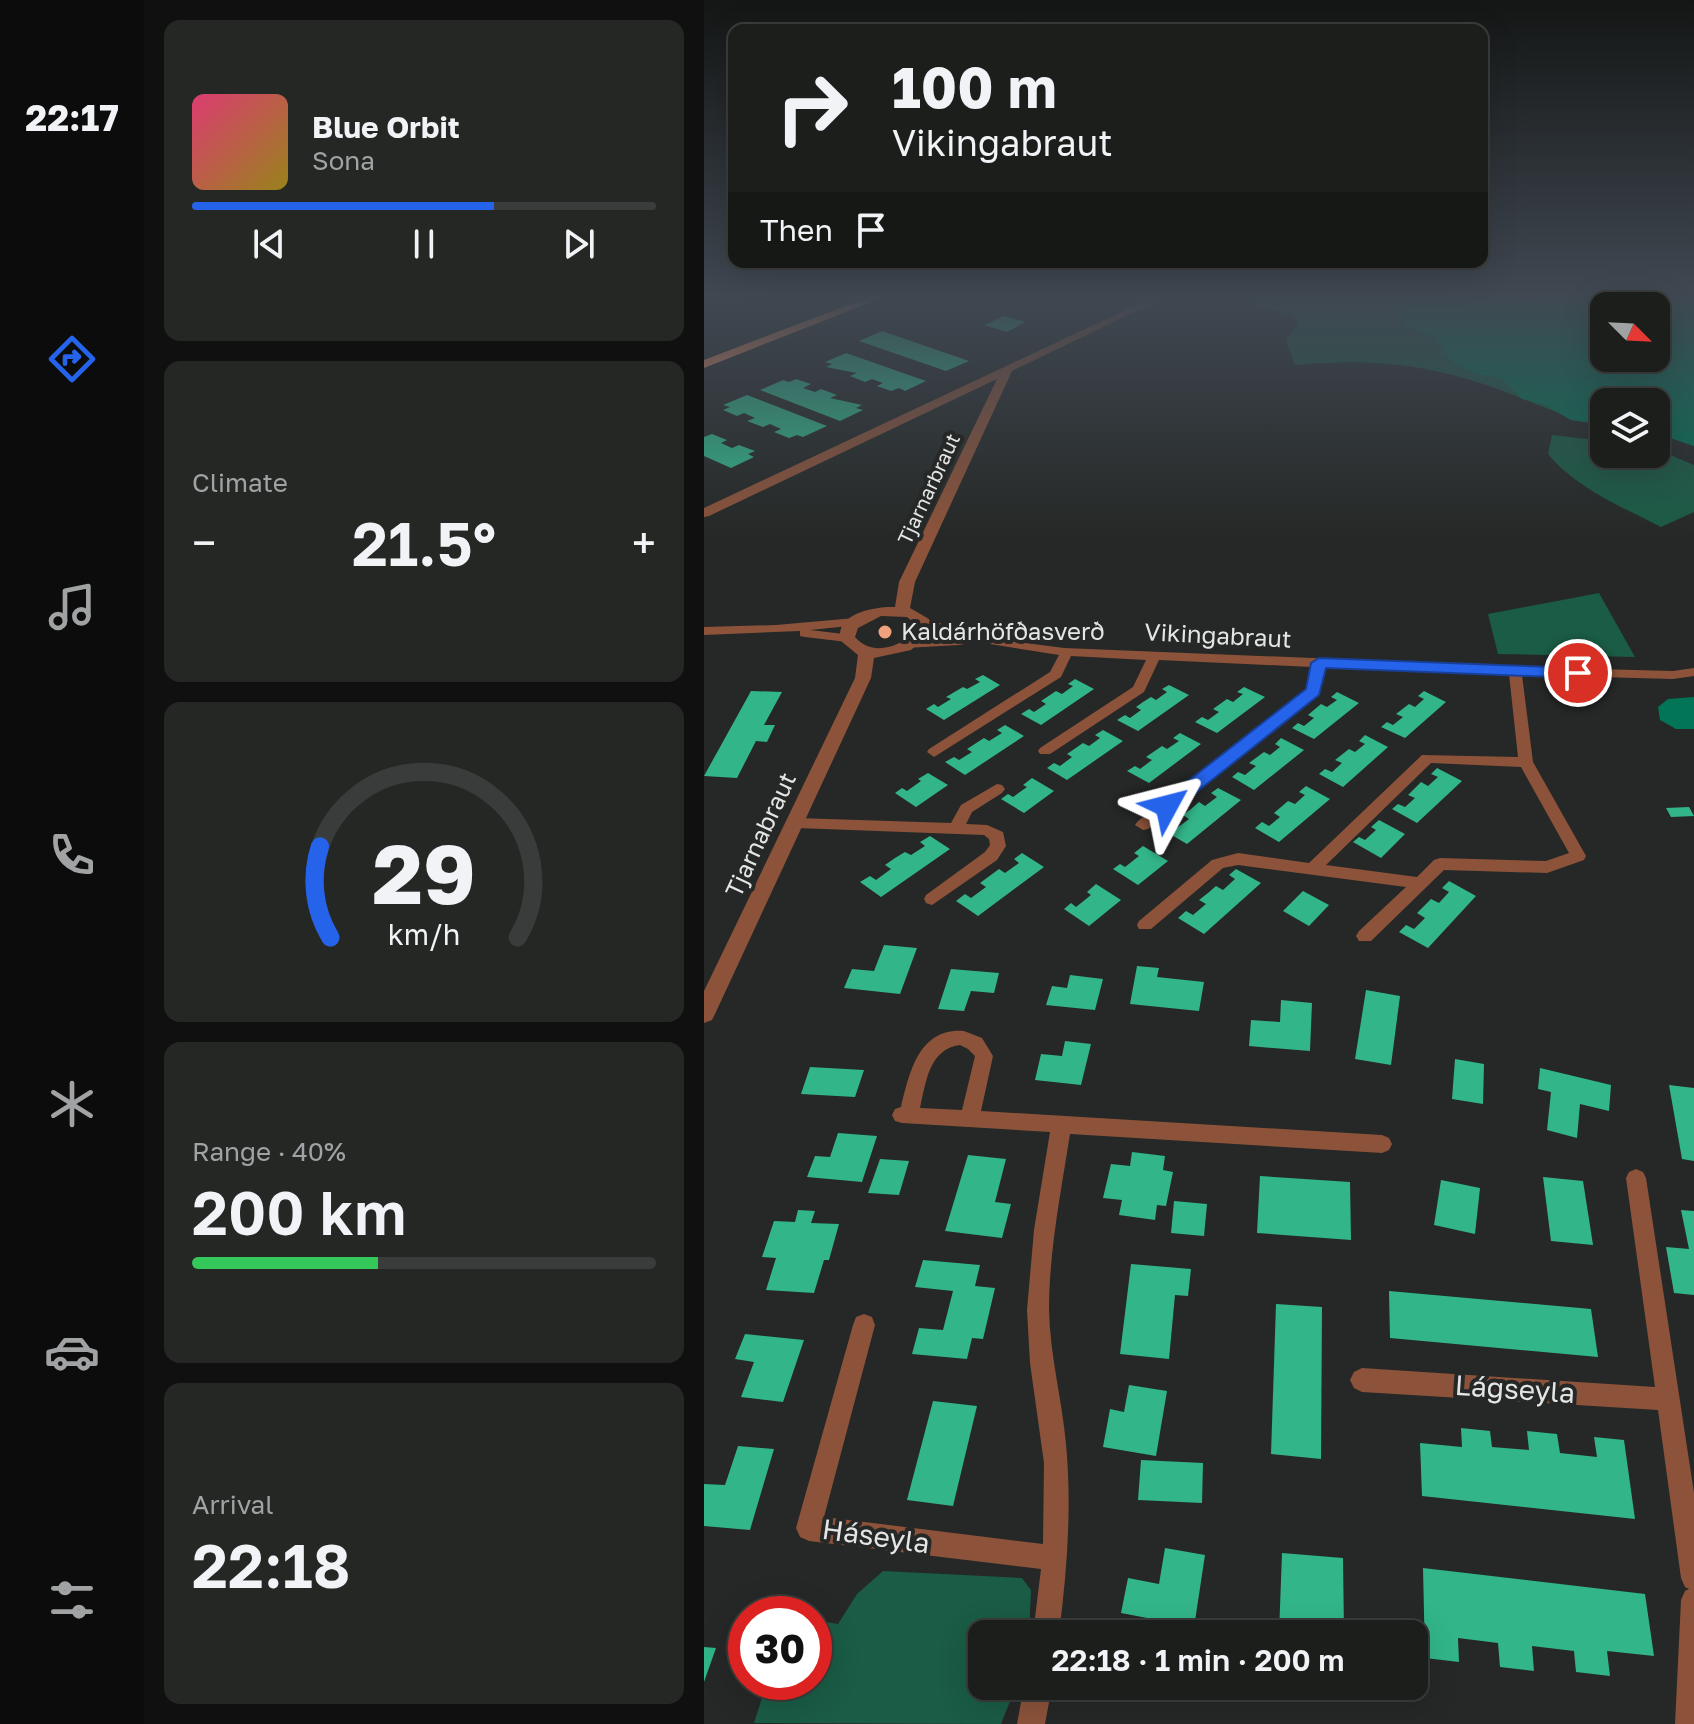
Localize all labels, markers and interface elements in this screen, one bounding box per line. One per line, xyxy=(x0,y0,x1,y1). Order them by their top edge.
text: 100 m xyxy=(892,53,1057,120)
icon: right xyxy=(760,56,864,160)
text: 22:17 xyxy=(25,96,119,139)
text: Blue Orbit xyxy=(312,109,460,145)
text: Vikingabraut xyxy=(892,121,1113,164)
text: Sona xyxy=(312,145,375,176)
icon: arrive xyxy=(849,208,893,252)
text: Then xyxy=(760,212,833,248)
icon: previous xyxy=(247,222,291,266)
icon: pause xyxy=(402,222,446,266)
icon: next xyxy=(557,222,601,266)
north arrow xyxy=(1590,292,1670,372)
map controls xyxy=(1590,292,1670,468)
icon: directions xyxy=(44,331,100,387)
button: layers xyxy=(1590,388,1670,468)
street label: Tjarnarbraut xyxy=(892,429,964,548)
text: Climate xyxy=(192,467,288,498)
text: 21.5° xyxy=(352,507,496,579)
text: − xyxy=(192,516,216,569)
text: + xyxy=(632,516,656,569)
icon: music xyxy=(44,579,100,635)
place label: Kaldárhöfðasverð xyxy=(901,616,1105,645)
street label: Vikingabraut xyxy=(1144,616,1292,653)
marker: Kaldárhöfðasverð xyxy=(876,623,894,641)
pin xyxy=(1544,639,1612,707)
icon: arrive xyxy=(1556,651,1600,695)
position arrow xyxy=(1125,764,1209,848)
street label: Tjarnabraut xyxy=(718,767,801,901)
text: 29 xyxy=(372,822,476,922)
icon: phone xyxy=(44,827,100,883)
text: km/h xyxy=(388,917,460,951)
icon: climate xyxy=(44,1076,100,1132)
text: Range · 40% xyxy=(192,1136,346,1167)
text: 200 km xyxy=(192,1176,407,1248)
icon: car xyxy=(44,1324,100,1380)
street label: Lágseyla xyxy=(1454,1368,1576,1409)
text: Arrival xyxy=(192,1489,273,1520)
street label: Háseyla xyxy=(820,1512,932,1559)
text: 22:18 xyxy=(192,1529,350,1601)
icon: filters xyxy=(44,1572,100,1628)
speed limit sign: 30 xyxy=(728,1596,832,1700)
text: 22:18 · 1 min · 200 m xyxy=(1051,1642,1345,1678)

